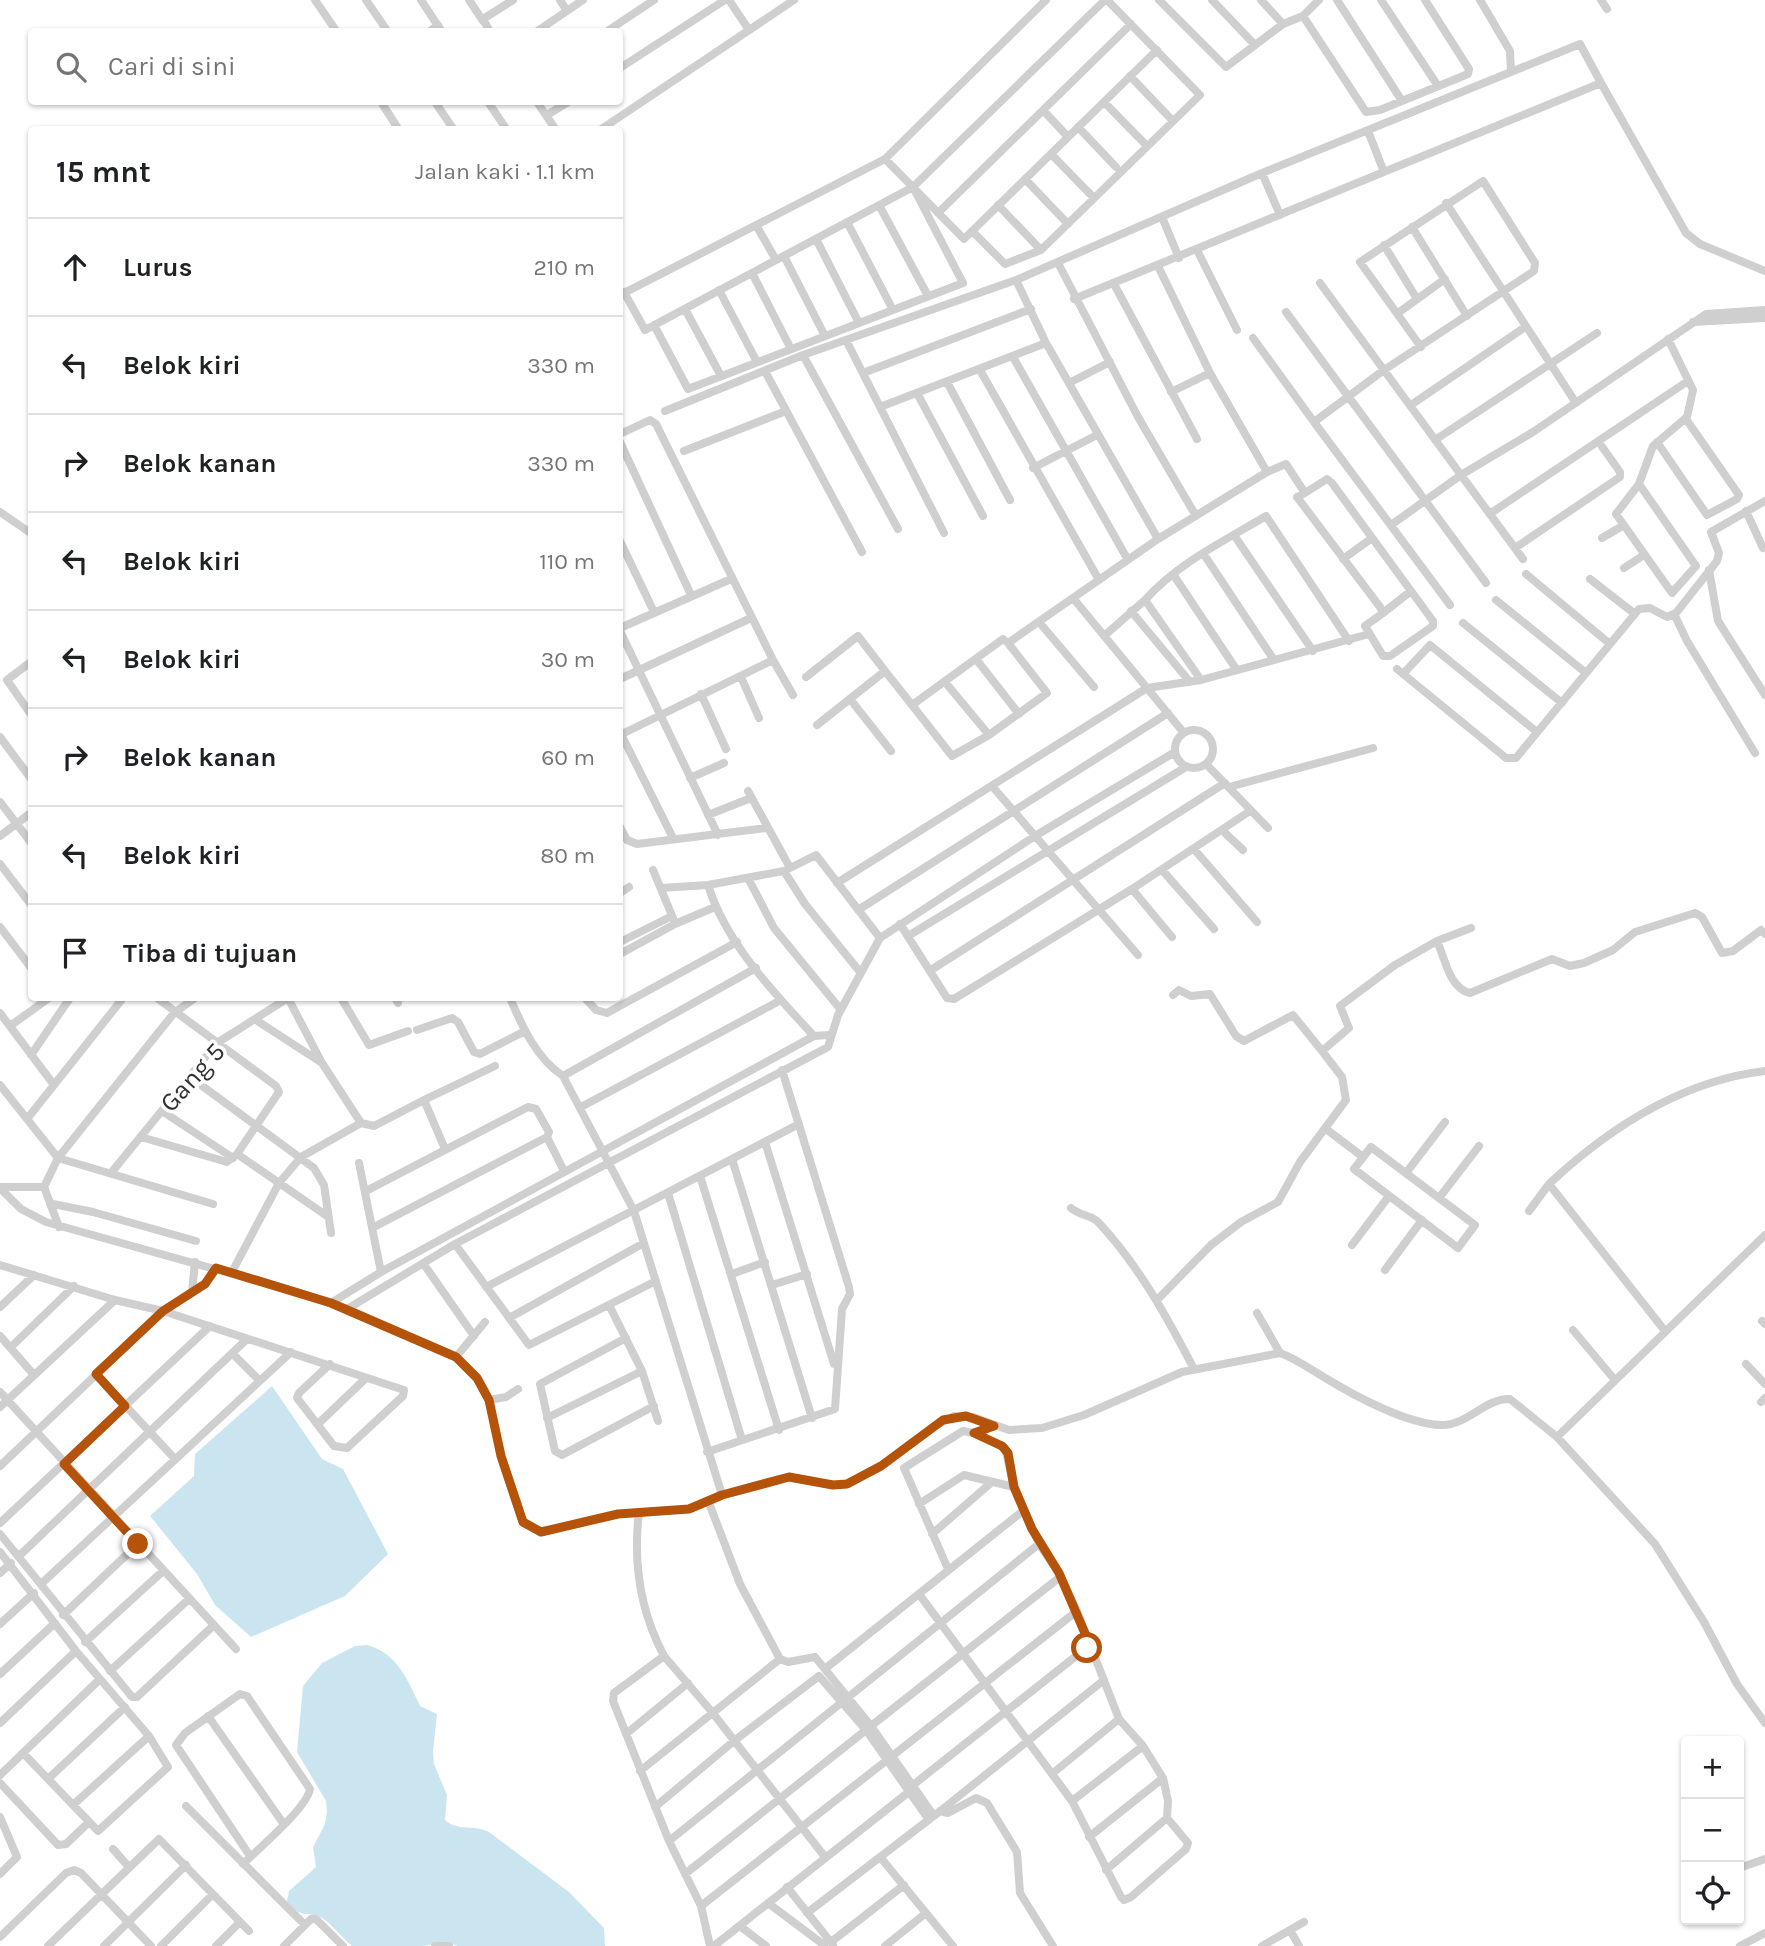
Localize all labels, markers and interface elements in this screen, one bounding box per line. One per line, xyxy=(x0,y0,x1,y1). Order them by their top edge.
search box xyxy=(28,28,623,105)
icon: search xyxy=(52,48,90,86)
text: Cari di sini xyxy=(108,51,236,82)
text: 15 mnt xyxy=(56,154,151,190)
text: Jalan kaki · 1.1 km xyxy=(415,158,595,185)
icon: ahead xyxy=(56,248,94,286)
text: Lurus xyxy=(123,252,192,283)
text: 210 m xyxy=(533,254,595,281)
icon: left xyxy=(56,346,94,384)
text: Belok kiri xyxy=(123,350,241,381)
text: 330 m xyxy=(527,352,595,379)
icon: right xyxy=(56,444,94,482)
text: Belok kanan xyxy=(123,448,276,479)
text: 330 m xyxy=(527,450,595,477)
icon: left xyxy=(56,542,94,580)
text: Belok kiri xyxy=(123,546,241,577)
text: 110 m xyxy=(539,548,595,575)
icon: left xyxy=(56,640,94,678)
text: Belok kiri xyxy=(123,644,241,675)
text: 30 m xyxy=(541,646,595,673)
icon: right xyxy=(56,738,94,776)
text: Belok kanan xyxy=(123,742,276,773)
text: 60 m xyxy=(541,744,595,771)
icon: left xyxy=(56,836,94,874)
text: Belok kiri xyxy=(123,840,241,871)
text: 80 m xyxy=(540,842,595,869)
icon: arrive xyxy=(56,934,94,972)
text: Tiba di tujuan xyxy=(123,938,297,969)
street label: Gang 5 xyxy=(153,1036,231,1118)
route end xyxy=(122,1528,153,1559)
route start xyxy=(1071,1632,1102,1663)
map controls xyxy=(1681,1736,1744,1925)
button: + xyxy=(1681,1736,1744,1799)
button: − xyxy=(1681,1799,1744,1862)
button: locate xyxy=(1681,1862,1744,1925)

